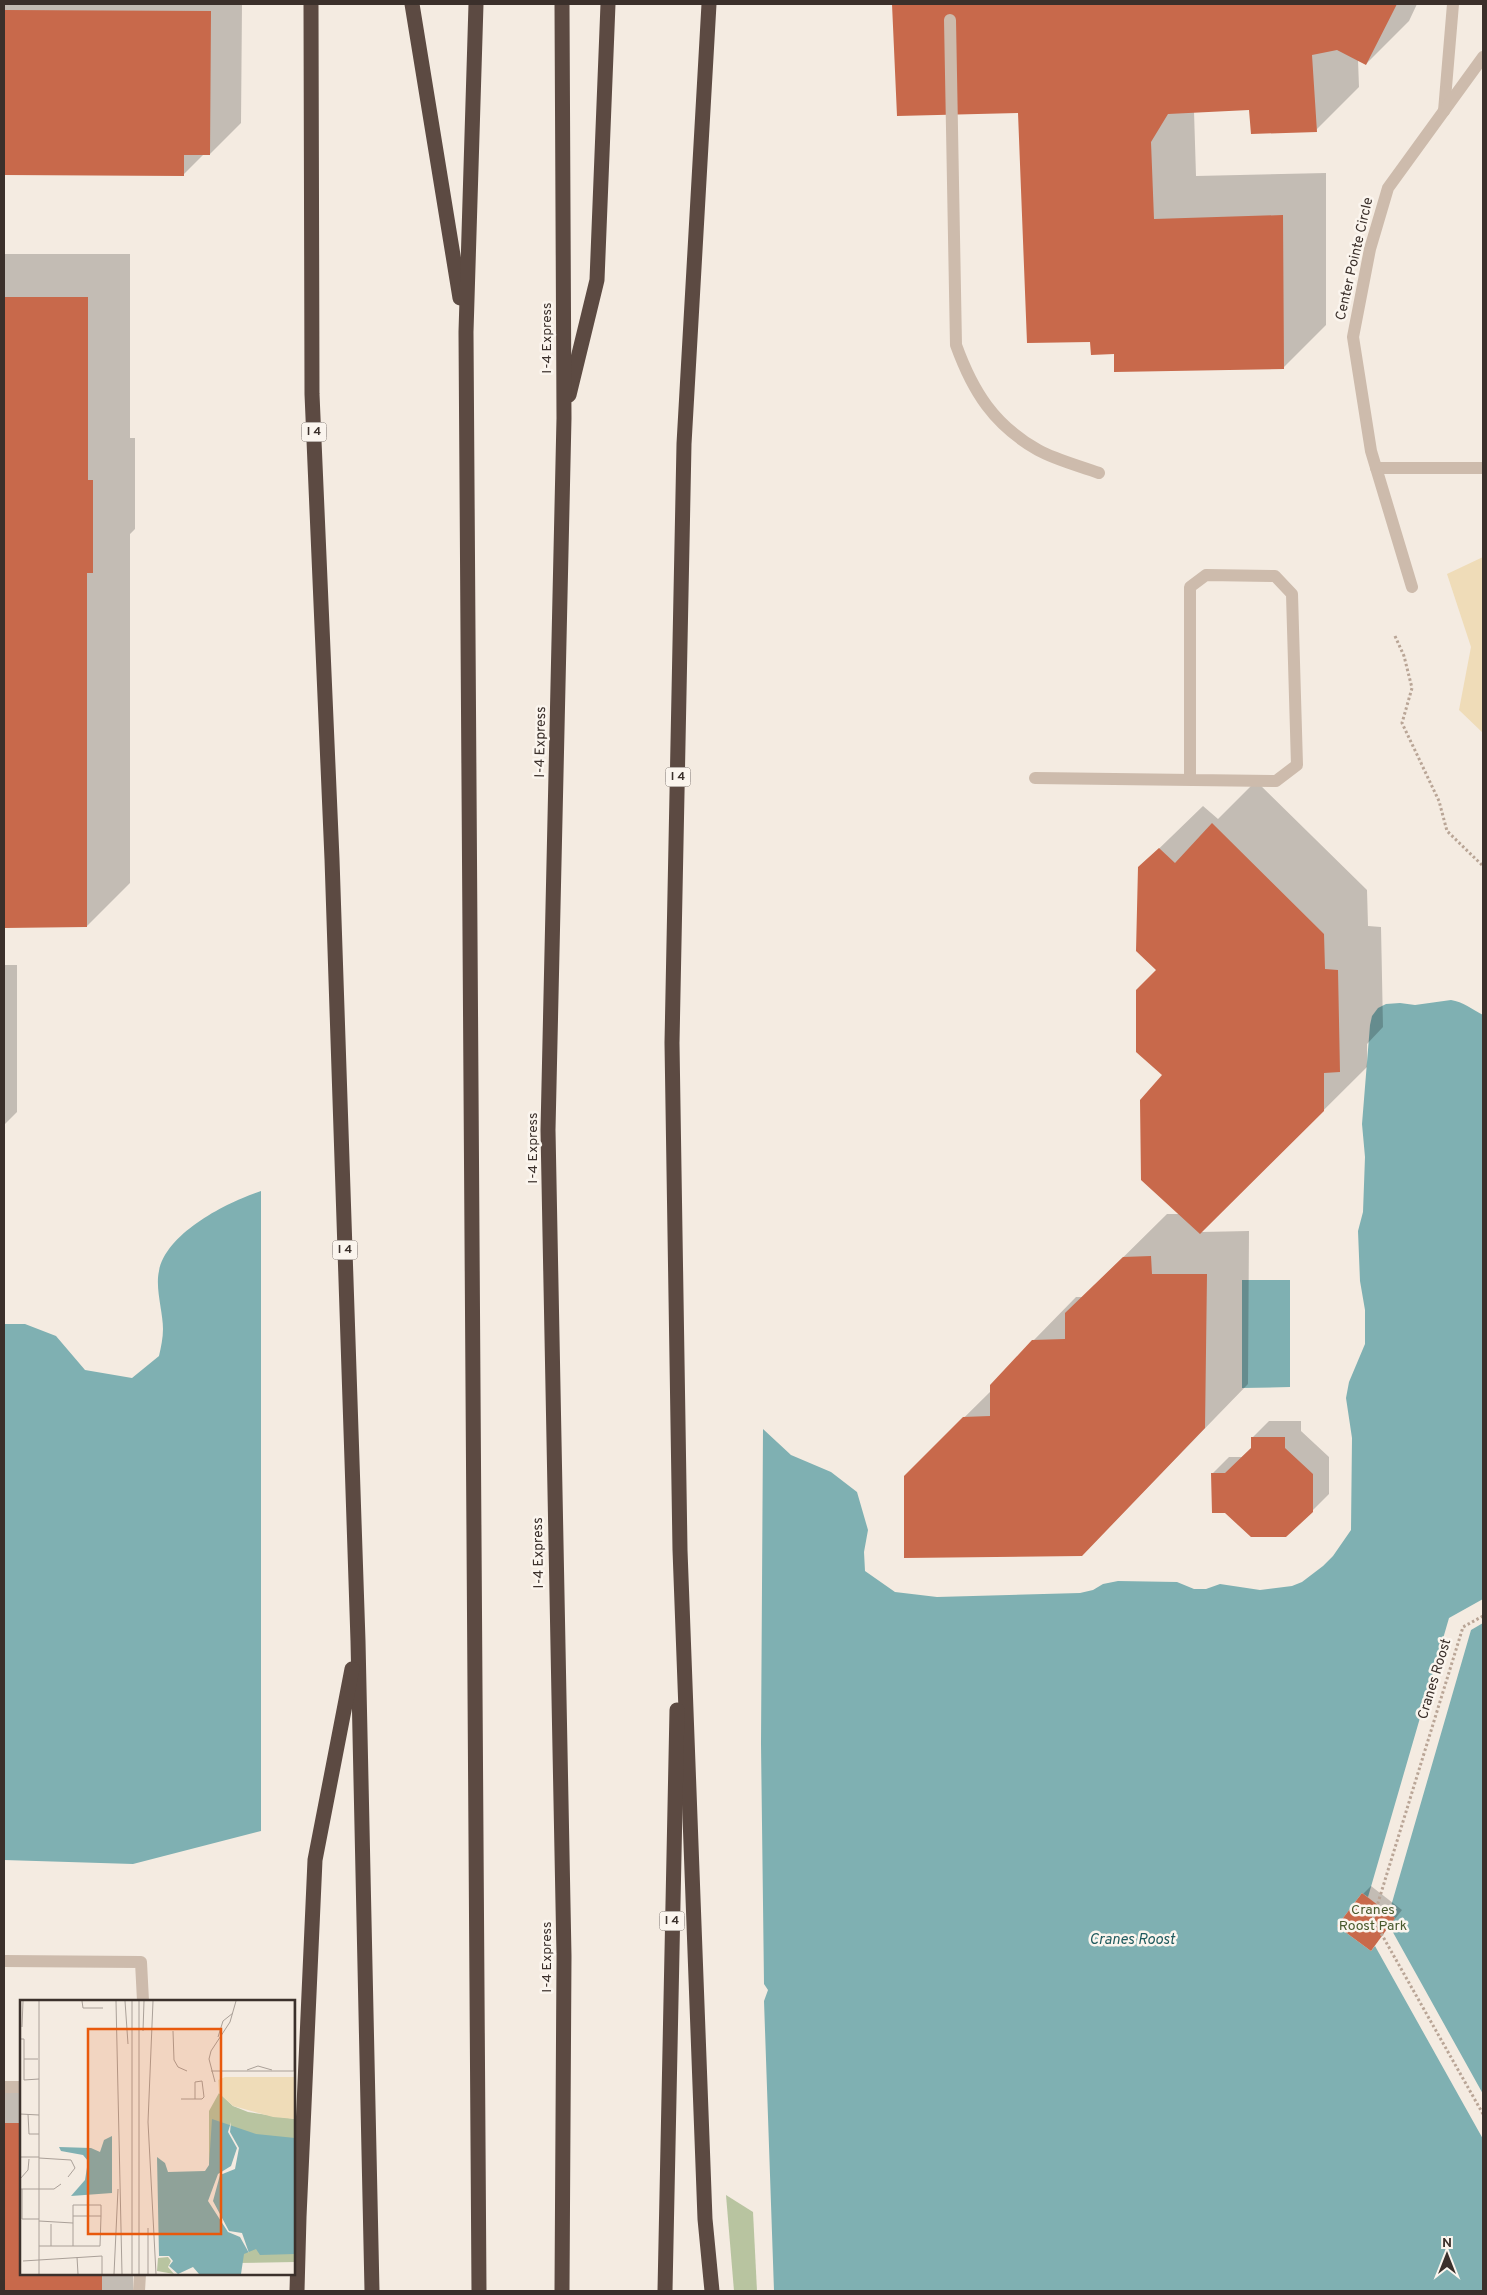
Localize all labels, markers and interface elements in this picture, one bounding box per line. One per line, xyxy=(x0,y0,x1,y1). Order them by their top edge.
street label: Center Pointe Circle xyxy=(1333,196,1377,322)
street label: I-4 Express xyxy=(539,302,556,374)
road number: I 4 xyxy=(302,422,326,442)
street label: I-4 Express xyxy=(532,706,550,778)
road number: I 4 xyxy=(666,768,690,786)
street label: I-4 Express xyxy=(525,1112,542,1184)
road number: I 4 xyxy=(332,1240,358,1260)
street label: I-4 Express xyxy=(530,1517,548,1589)
street label: Cranes Roost xyxy=(1415,1637,1455,1721)
park label: Cranes Roost Park xyxy=(1339,1902,1407,1935)
road number: I 4 xyxy=(660,1912,684,1930)
street label: I-4 Express xyxy=(539,1921,556,1993)
water label: Cranes Roost xyxy=(1089,1931,1175,1950)
inset map xyxy=(20,2000,295,2275)
north arrow xyxy=(1422,2230,1472,2280)
text: N xyxy=(1442,2235,1452,2252)

